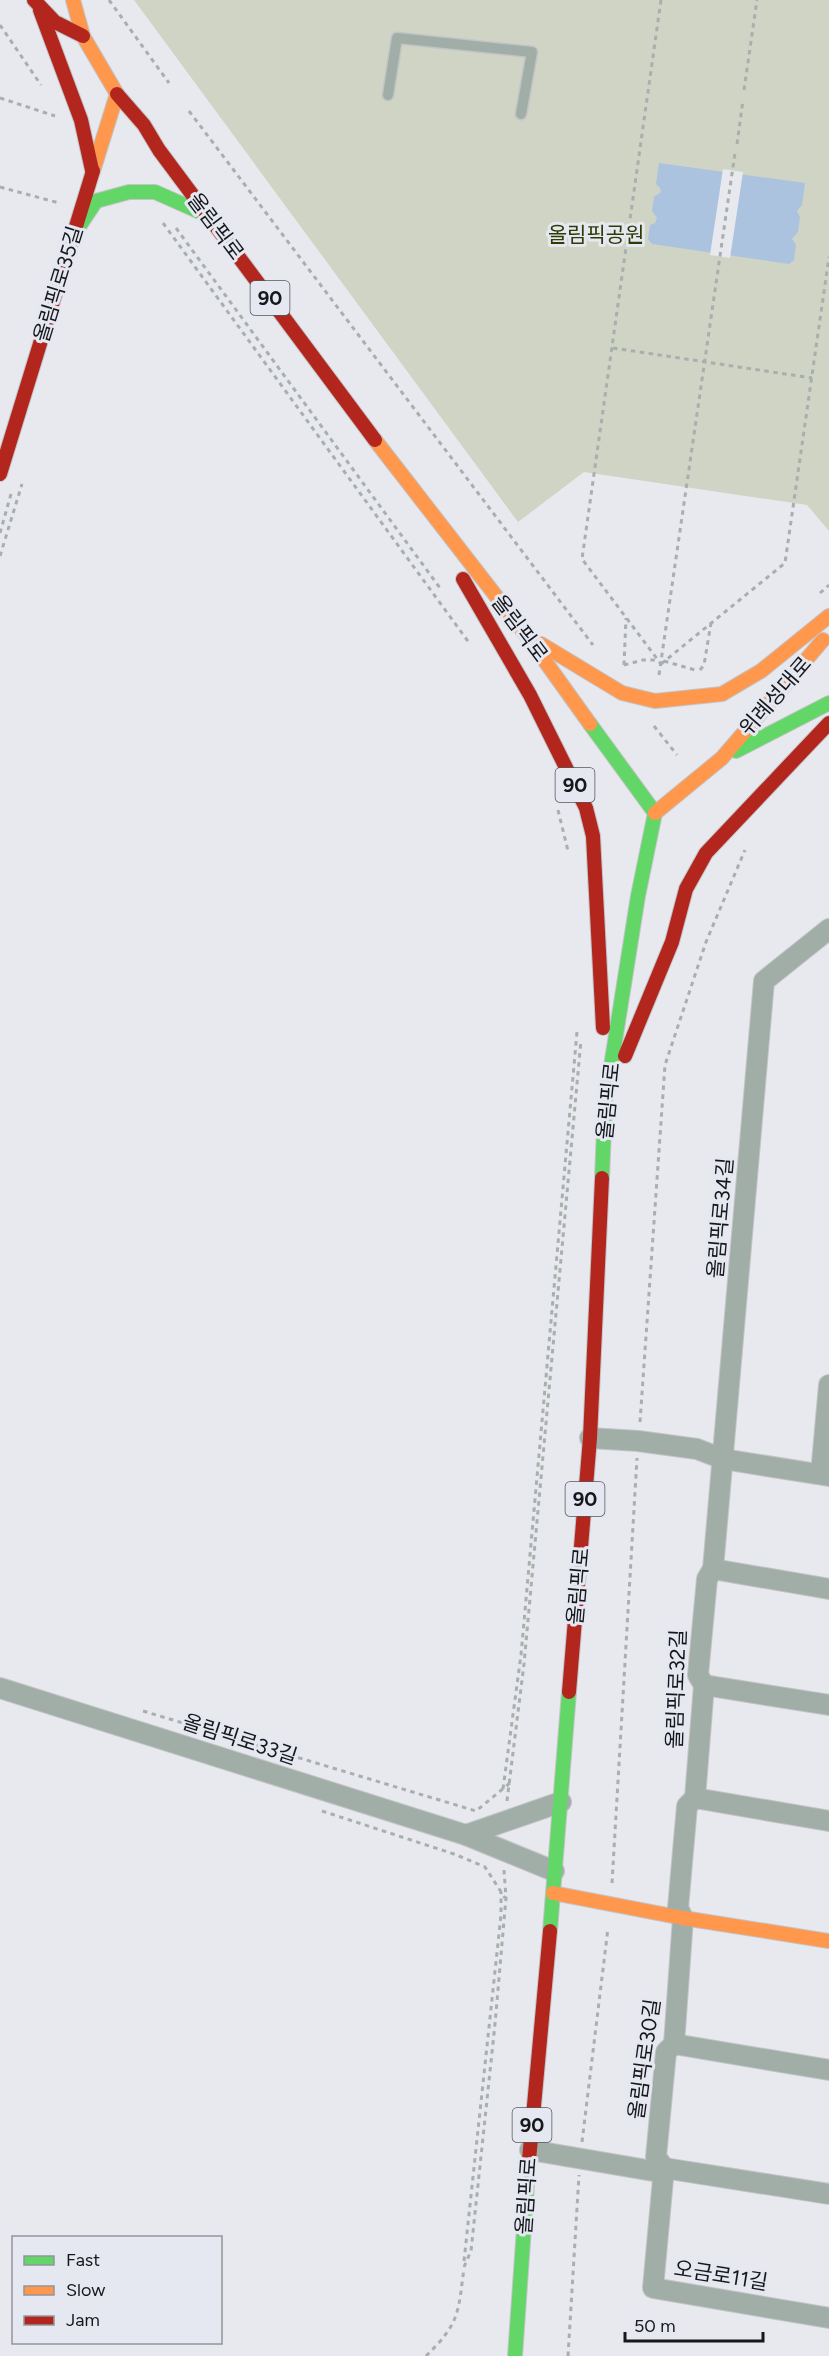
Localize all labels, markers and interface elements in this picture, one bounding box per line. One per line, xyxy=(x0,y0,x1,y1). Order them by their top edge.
street label: 올림픽로 xyxy=(183,188,249,264)
park label: 올림픽공원 xyxy=(548,222,644,247)
street label: 올림픽로35길 xyxy=(28,223,88,345)
road number: 90 xyxy=(250,281,290,315)
street label: 올림픽로 xyxy=(487,590,553,666)
street label: 위례성대로 xyxy=(734,651,816,741)
road number: 90 xyxy=(556,768,594,802)
street label: 올림픽로 xyxy=(592,1061,624,1141)
street label: 올림픽로34길 xyxy=(702,1157,738,1279)
road number: 90 xyxy=(566,1482,604,1516)
street label: 올림픽로 xyxy=(562,1546,594,1626)
street label: 올림픽로32길 xyxy=(661,1629,691,1749)
street label: 올림픽로33길 xyxy=(179,1709,301,1769)
street label: 올림픽로30길 xyxy=(623,1997,665,2121)
road number: 90 xyxy=(512,2108,552,2142)
street label: 올림픽로 xyxy=(511,2157,541,2235)
legend xyxy=(12,2236,222,2344)
text: Fast xyxy=(66,2249,100,2271)
street label: 오금로11길 xyxy=(672,2255,770,2295)
text: Slow xyxy=(66,2279,105,2301)
scale bar xyxy=(625,2305,763,2343)
text: Jam xyxy=(66,2309,100,2331)
text: 50 m xyxy=(634,2315,676,2337)

